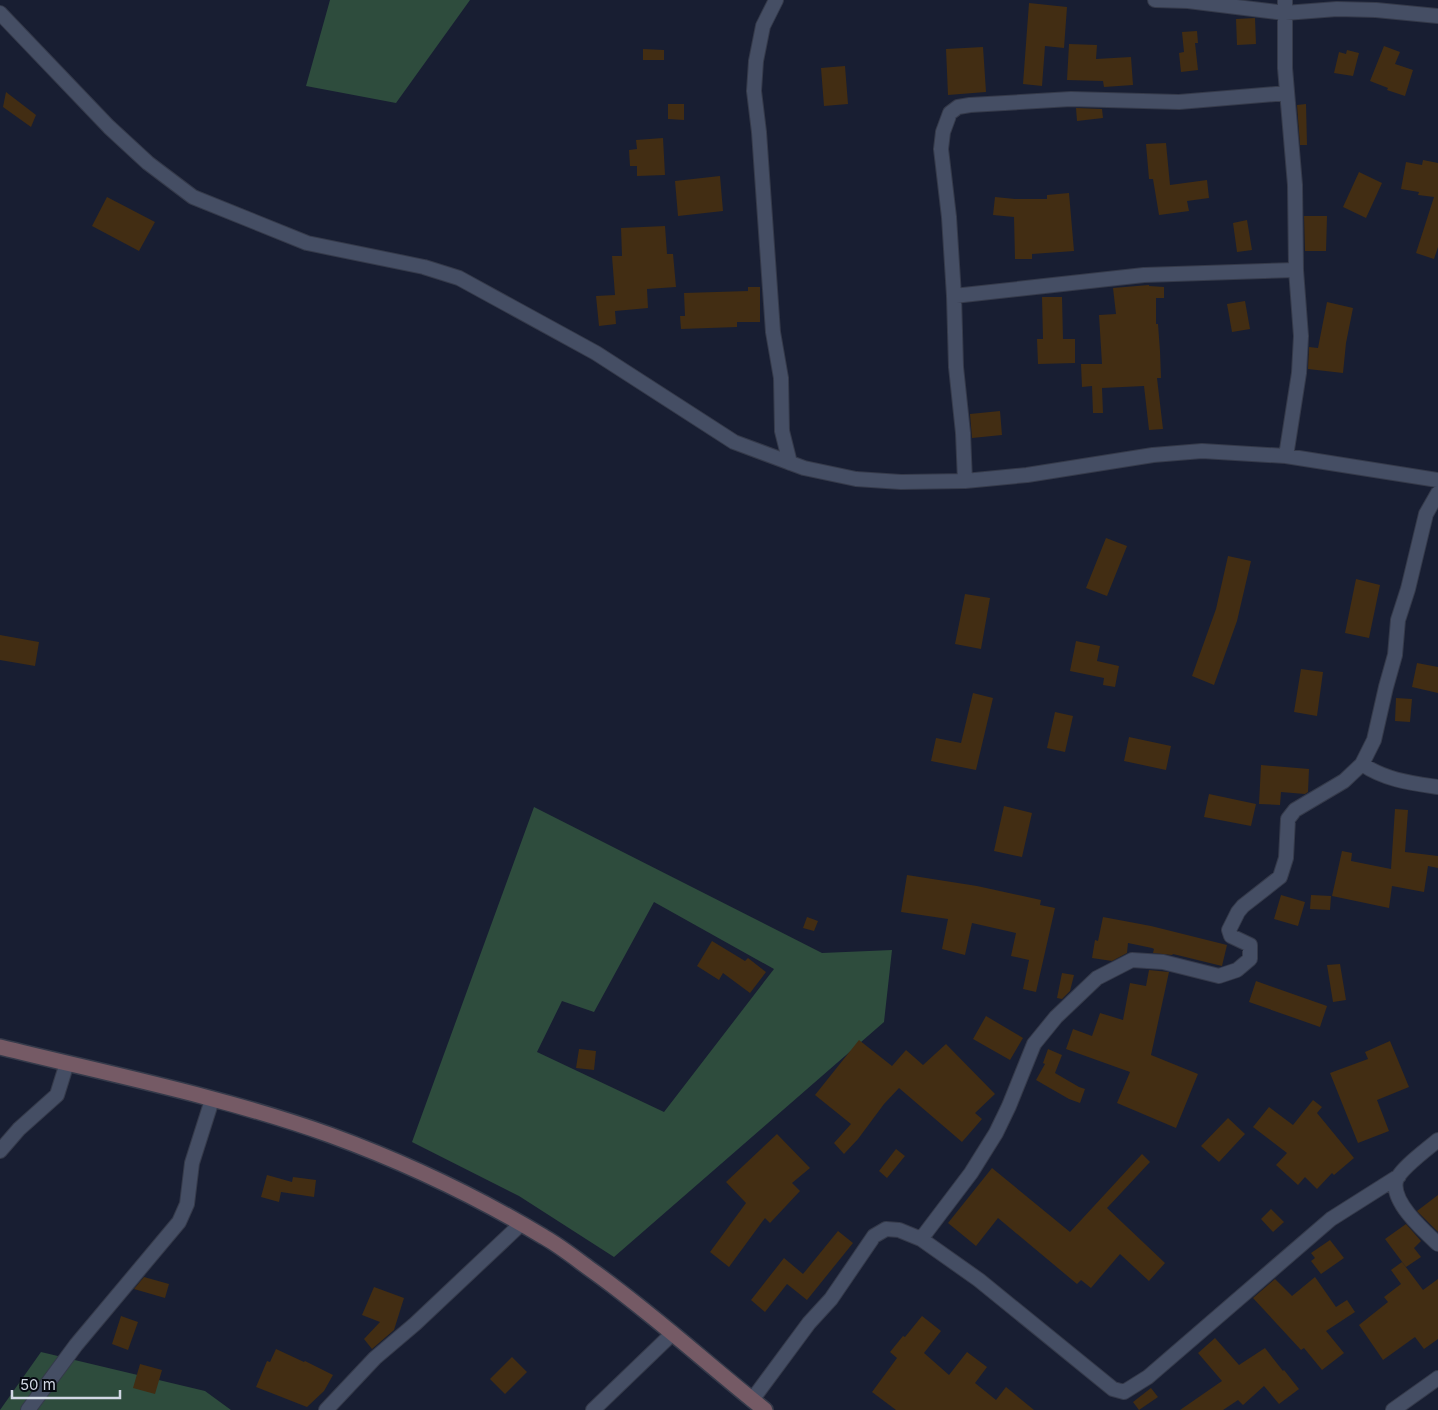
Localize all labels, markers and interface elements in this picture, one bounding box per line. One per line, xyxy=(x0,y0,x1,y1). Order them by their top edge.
scale bar xyxy=(12,1368,120,1400)
text: 50 m xyxy=(20,1375,56,1394)

